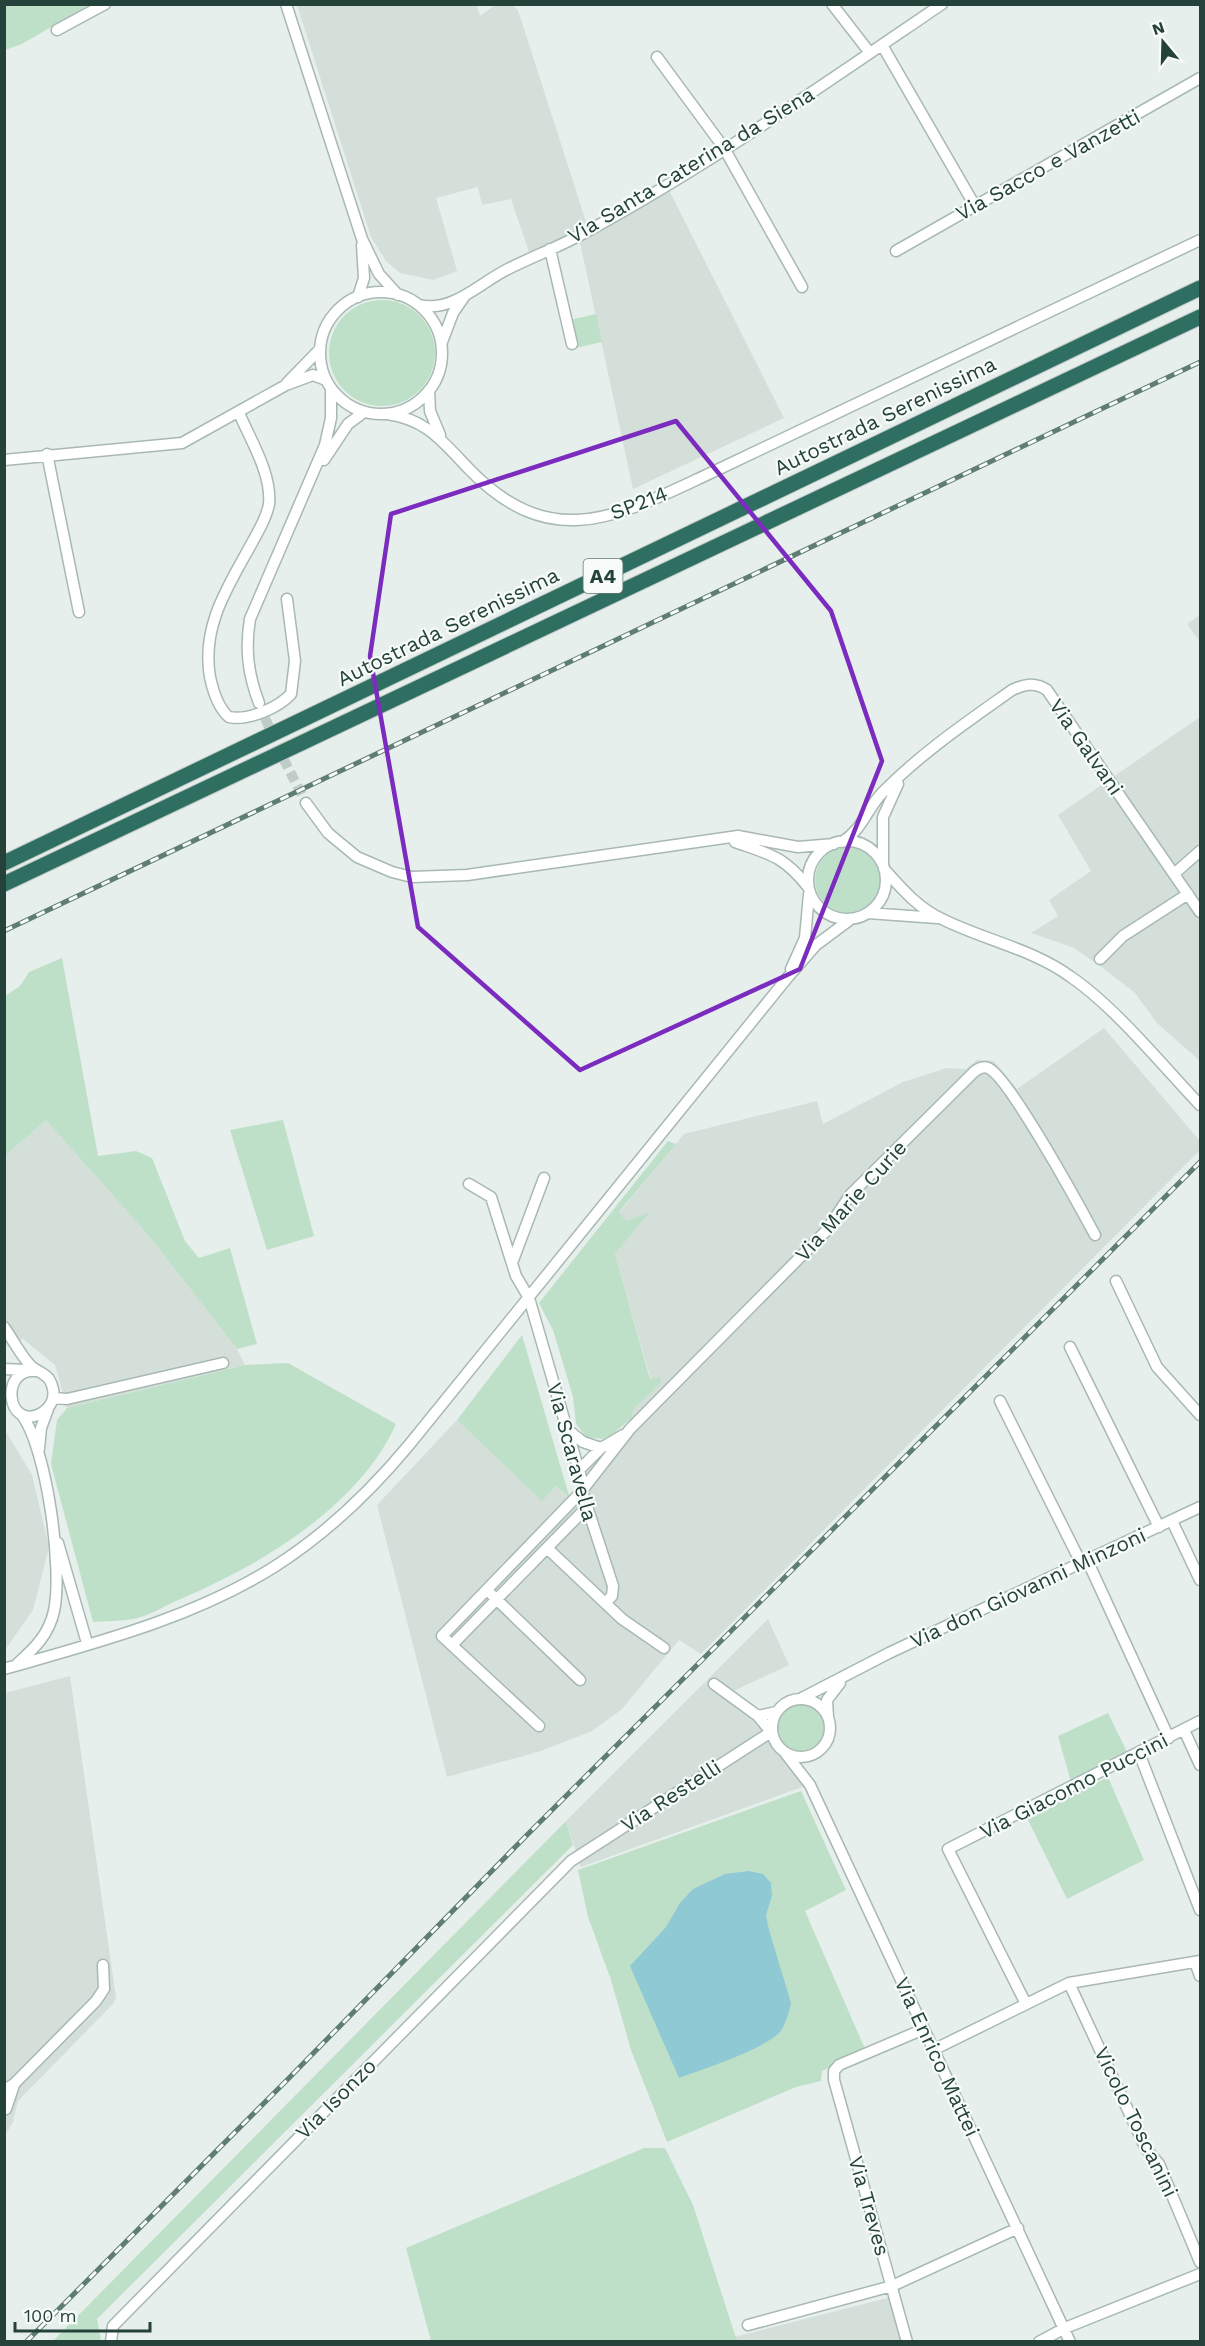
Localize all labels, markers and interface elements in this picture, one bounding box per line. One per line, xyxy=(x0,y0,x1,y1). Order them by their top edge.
north arrow xyxy=(1133,12,1193,72)
text: N xyxy=(1150,17,1167,39)
street label: Via Santa Caterina da Siena xyxy=(563,81,819,248)
street label: Via Sacco e Vanzetti xyxy=(951,104,1144,226)
street label: Autostrada Serenissima xyxy=(770,351,1000,480)
street label: SP214 xyxy=(607,480,671,525)
road number: A4 xyxy=(584,559,622,593)
street label: Autostrada Serenissima xyxy=(333,562,563,691)
street label: Via Galvani xyxy=(1044,694,1129,800)
street label: Via Marie Curie xyxy=(790,1135,912,1266)
street label: Via Scaravella xyxy=(542,1380,603,1524)
street label: Via don Giovanni Minzoni xyxy=(906,1522,1150,1653)
street label: Via Giacomo Puccini xyxy=(975,1727,1172,1844)
street label: Via Restelli xyxy=(616,1754,725,1837)
street label: Via Enrico Mattei xyxy=(890,1973,985,2140)
street label: Vicolo Toscanini xyxy=(1089,2043,1184,2201)
street label: Via Isonzo xyxy=(290,2053,381,2144)
street label: Via Treves xyxy=(843,2153,896,2259)
scale bar xyxy=(15,2295,150,2333)
text: 100 m xyxy=(24,2305,77,2326)

